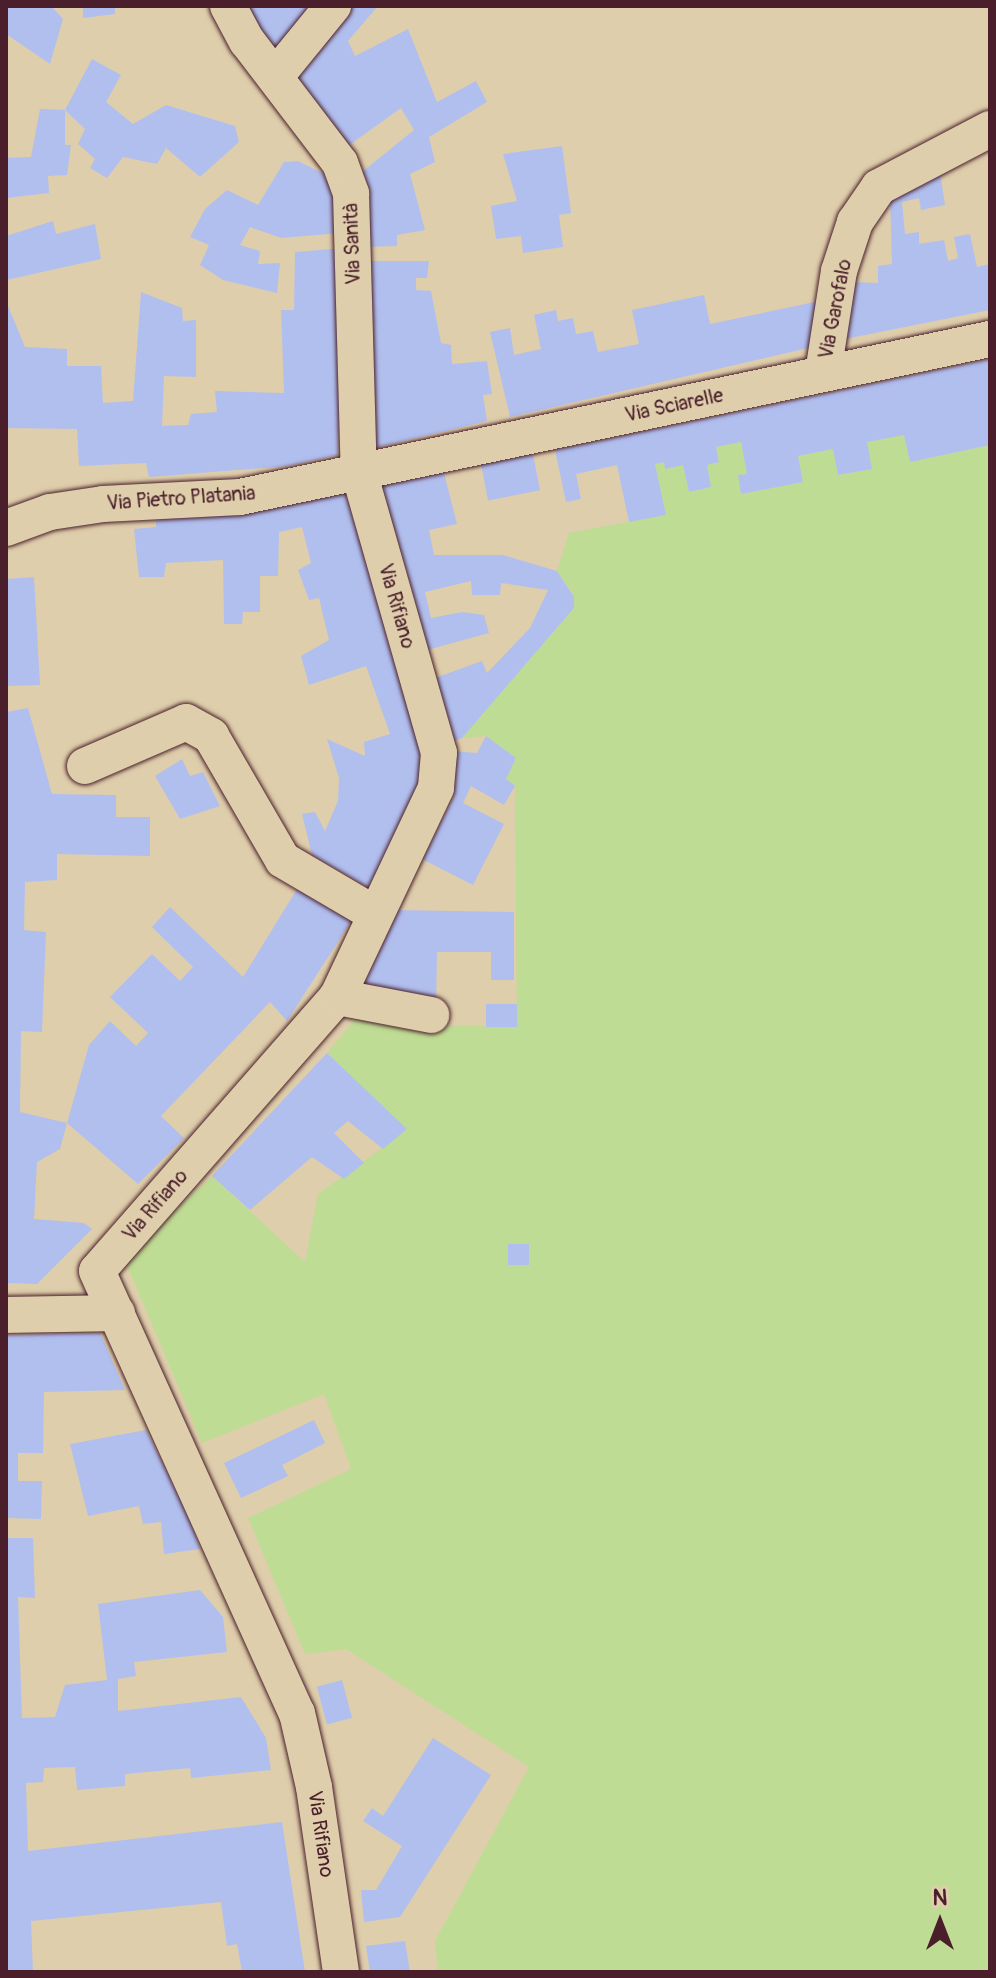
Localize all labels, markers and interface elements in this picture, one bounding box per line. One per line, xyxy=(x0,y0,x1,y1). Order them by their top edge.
street label: Via Sanità xyxy=(339,203,365,285)
street label: Via Garofalo xyxy=(814,257,856,361)
street label: Via Sciarelle xyxy=(623,383,725,427)
street label: Via Pietro Platania xyxy=(106,481,256,515)
street label: Via Rifiano xyxy=(373,561,421,651)
street label: Via Rifiano xyxy=(117,1164,193,1246)
street label: Via Rifiano xyxy=(303,1789,339,1879)
north arrow xyxy=(900,1882,980,1962)
text: N xyxy=(933,1884,947,1912)

